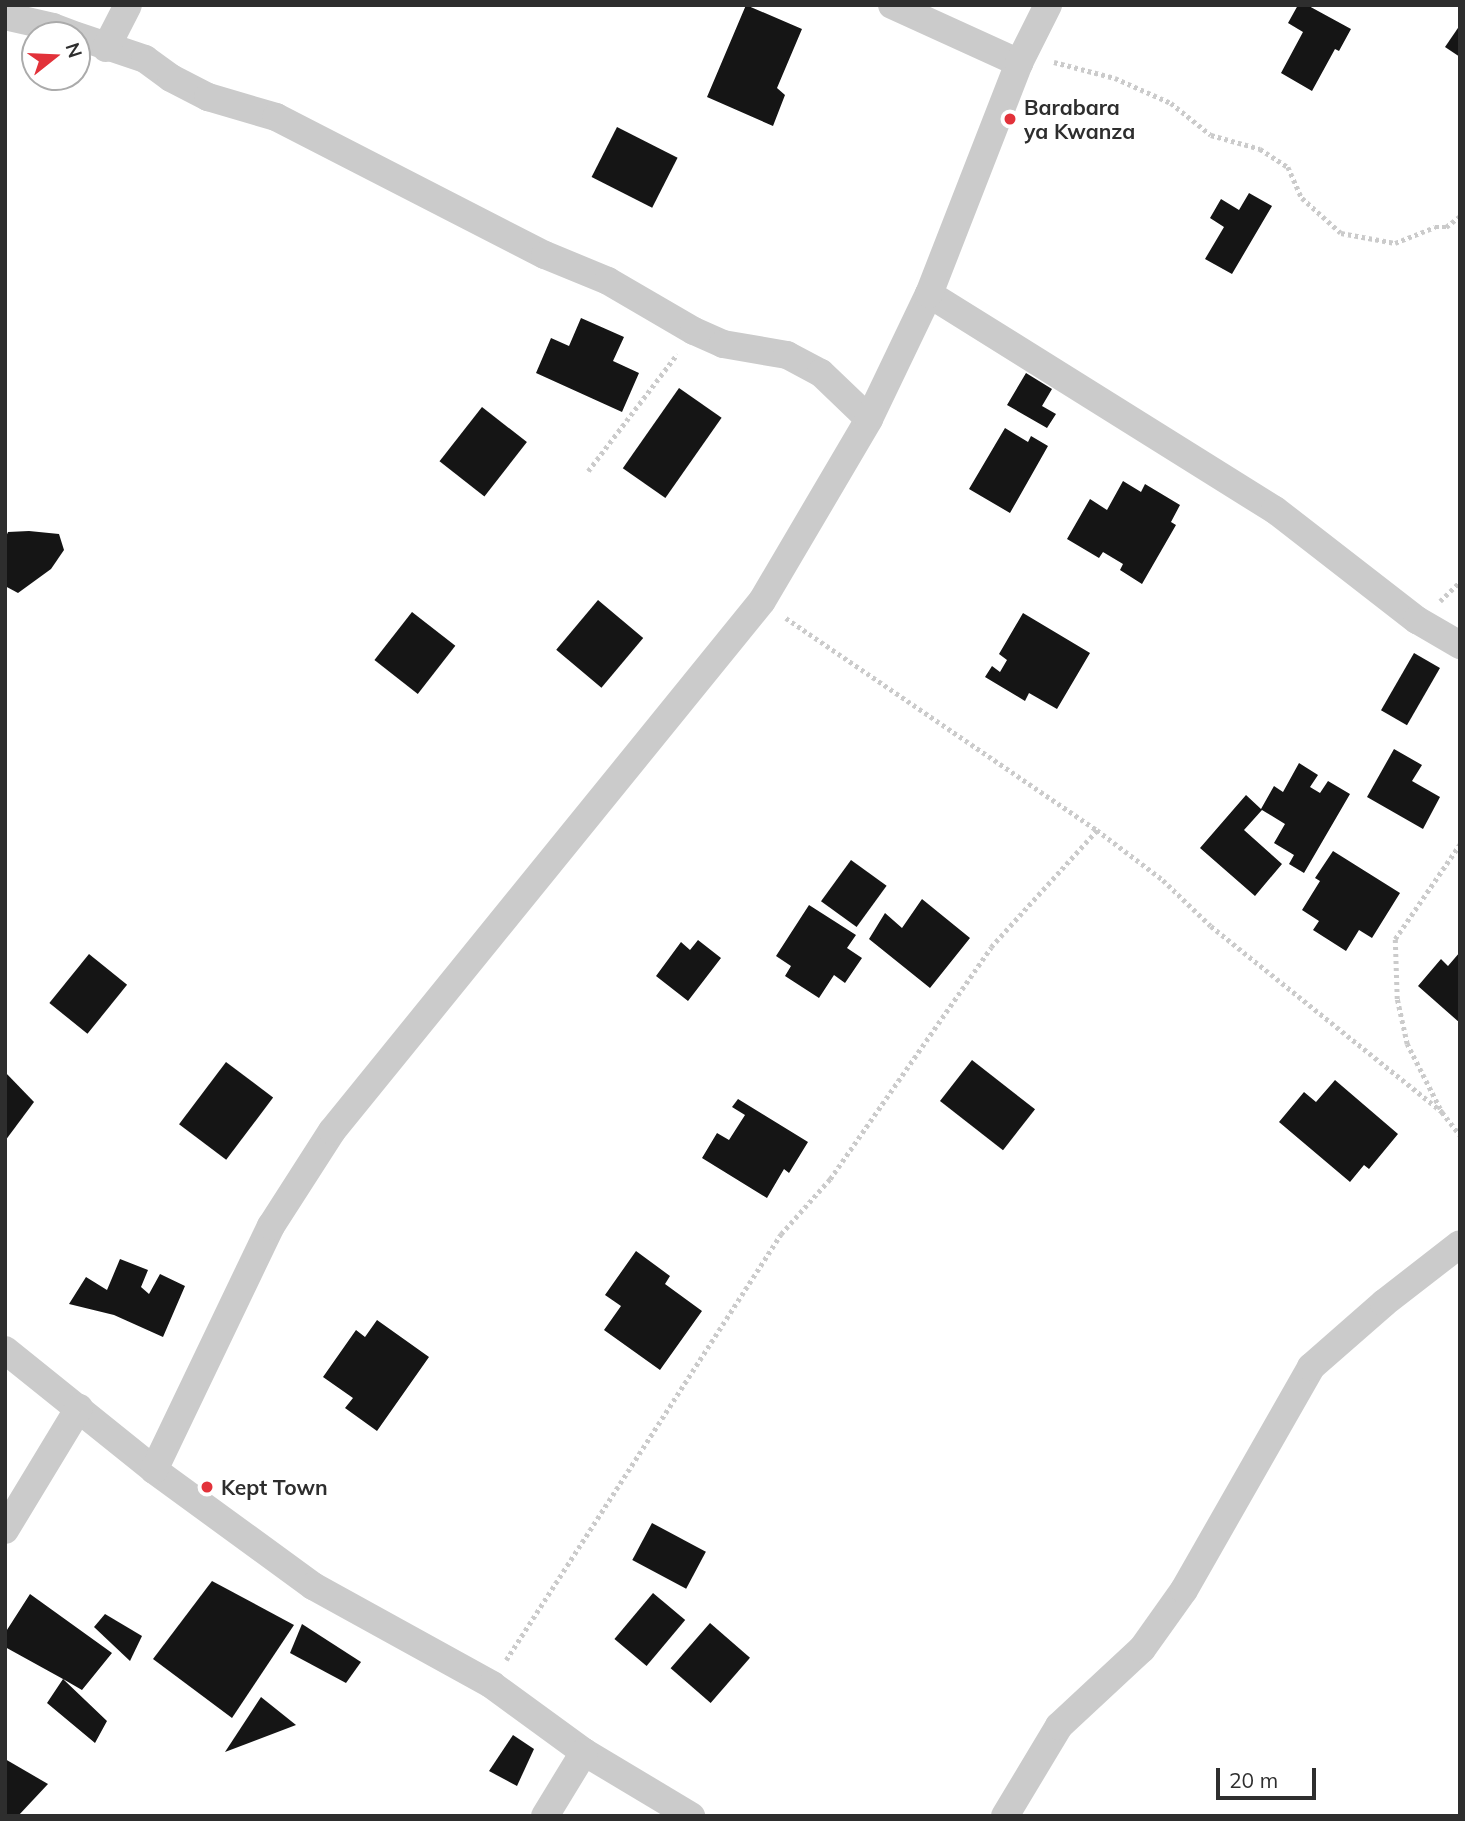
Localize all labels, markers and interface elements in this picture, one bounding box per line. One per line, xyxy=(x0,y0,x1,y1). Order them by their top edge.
north arrow xyxy=(21,21,91,91)
text: N xyxy=(60,40,88,61)
place label: Barabara ya Kwanza xyxy=(1024,94,1135,144)
marker: Barabara ya Kwanza xyxy=(1002,111,1018,127)
place label: Kept Town xyxy=(221,1474,328,1500)
marker: Kept Town xyxy=(199,1479,215,1495)
scale bar xyxy=(1220,1755,1320,1799)
text: 20 m xyxy=(1229,1767,1278,1793)

